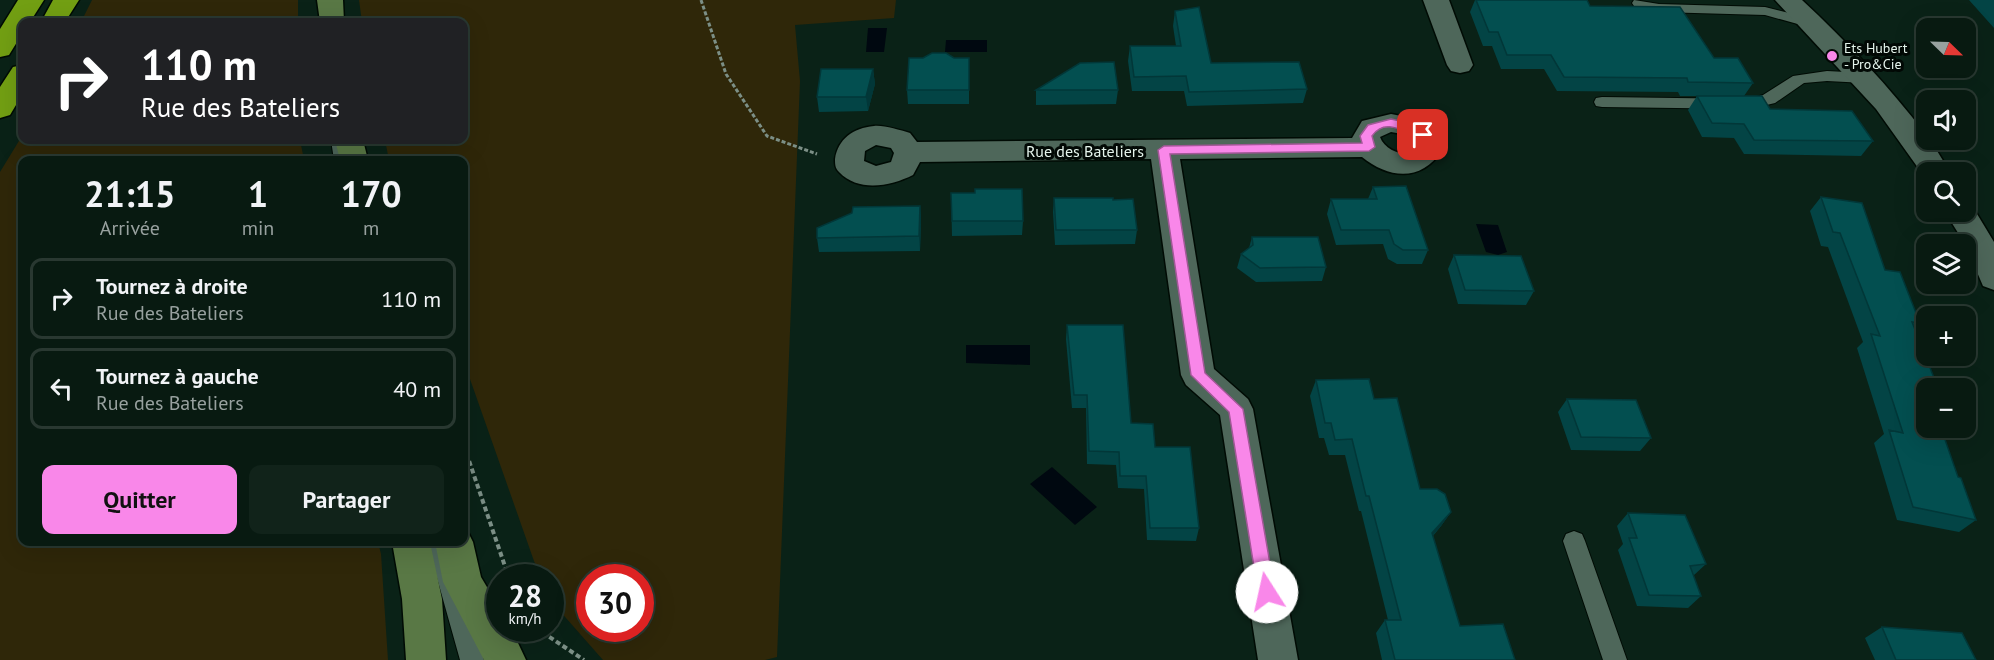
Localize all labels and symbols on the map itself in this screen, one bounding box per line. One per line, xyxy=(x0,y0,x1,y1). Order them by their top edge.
north arrow xyxy=(1916,18,1976,78)
place label: Ets Hubert - Pro&Cie xyxy=(1844,39,1908,73)
marker: Ets Hubert - Pro&Cie xyxy=(1825,49,1839,63)
pin xyxy=(1397,109,1448,160)
street label: Rue des Bateliers xyxy=(1026,141,1144,161)
position arrow xyxy=(1235,560,1299,624)
speed limit sign: 30 xyxy=(576,564,654,642)

